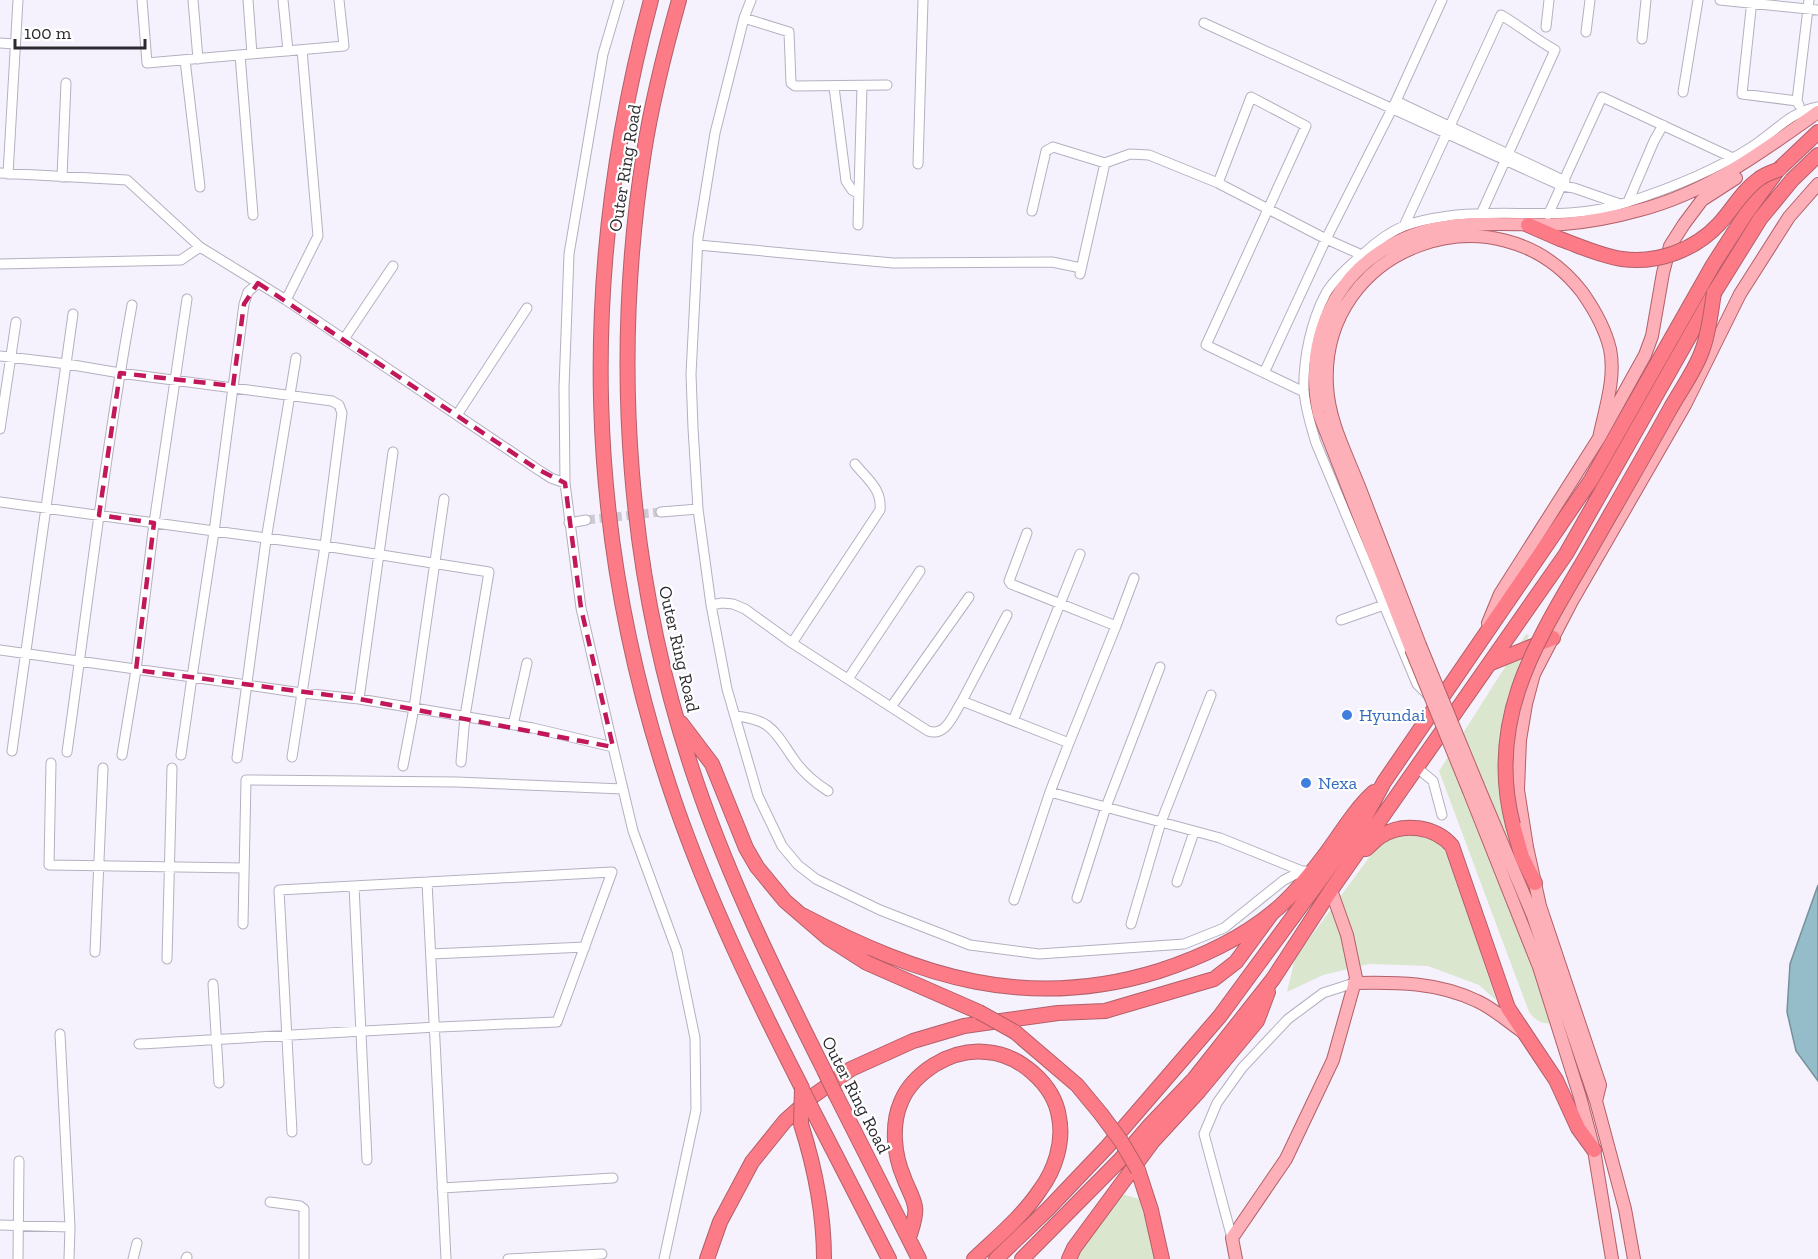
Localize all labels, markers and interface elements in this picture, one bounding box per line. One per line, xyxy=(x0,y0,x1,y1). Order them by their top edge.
scale bar xyxy=(15,12,146,50)
text: 100 m xyxy=(24,22,72,44)
street label: Outer Ring Road xyxy=(604,103,646,233)
street label: Outer Ring Road xyxy=(654,584,704,714)
place label: Hyundai xyxy=(1359,704,1425,726)
marker: Hyundai xyxy=(1340,708,1354,722)
place label: Nexa xyxy=(1318,772,1357,794)
marker: Nexa xyxy=(1299,776,1313,790)
street label: Outer Ring Road xyxy=(817,1033,895,1157)

